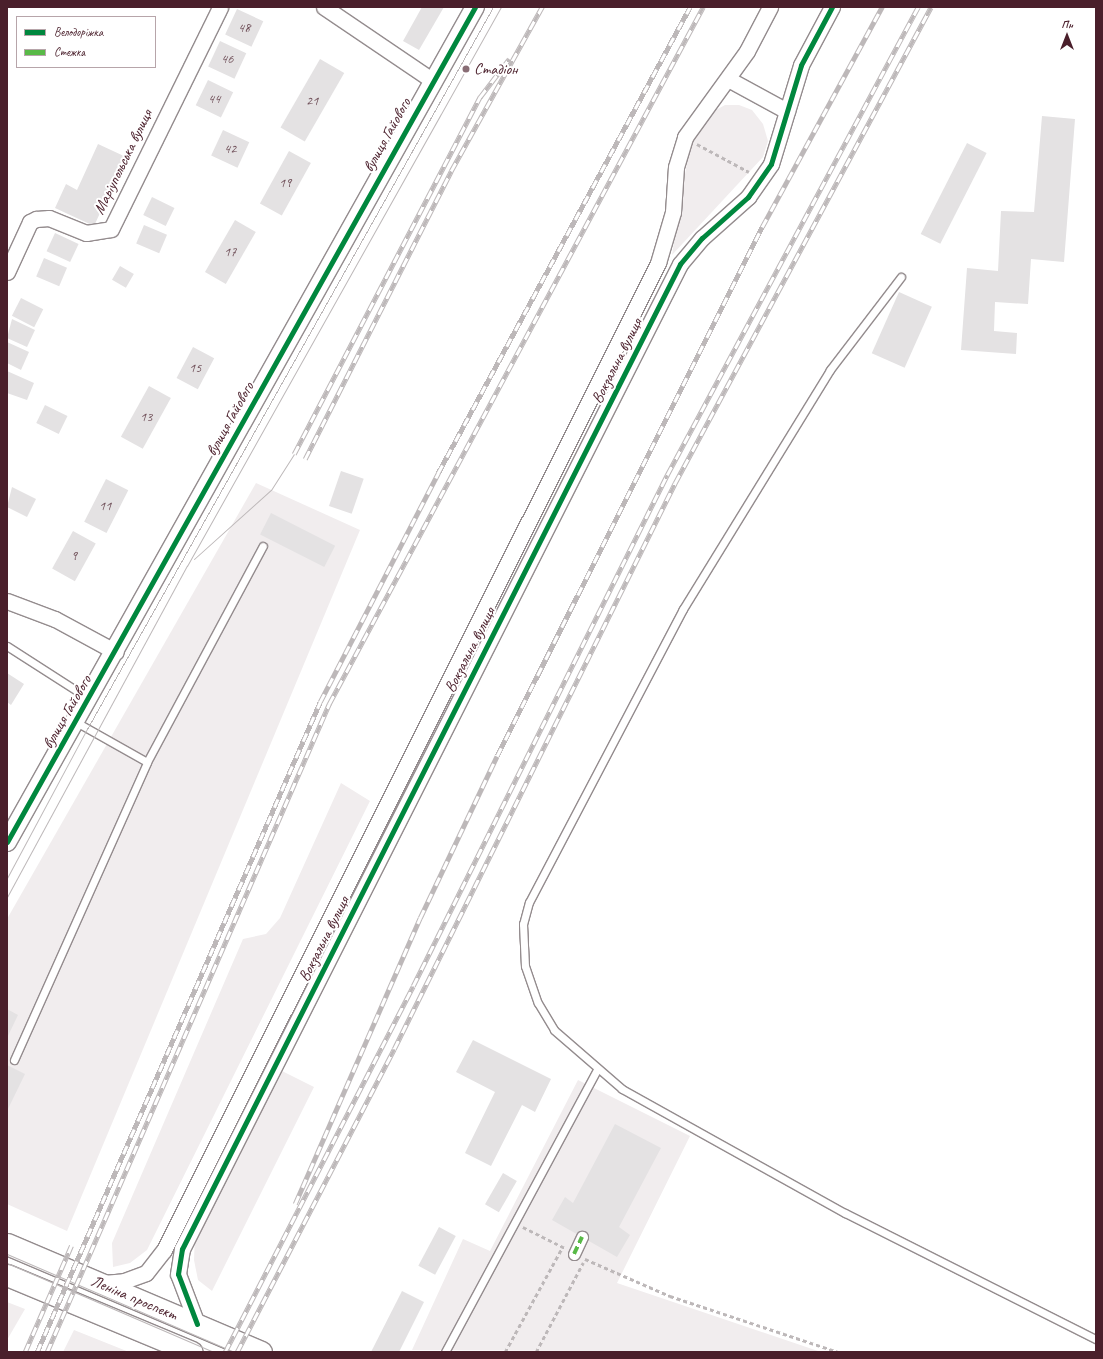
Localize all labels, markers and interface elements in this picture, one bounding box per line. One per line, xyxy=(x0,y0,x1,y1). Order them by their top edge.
legend xyxy=(16,16,156,68)
north arrow xyxy=(1047,16,1087,56)
text: Пн xyxy=(1061,17,1073,31)
house number: 48 xyxy=(238,20,250,36)
text: Велодоріжка xyxy=(54,24,103,40)
text: Стежка xyxy=(54,44,85,60)
house number: 46 xyxy=(221,51,233,67)
place label: Стадіон xyxy=(474,59,518,79)
marker: Стадіон xyxy=(461,64,471,74)
house number: 44 xyxy=(208,91,220,107)
house number: 21 xyxy=(306,93,318,109)
street label: вулиця Гайового xyxy=(359,95,415,175)
street label: Маріупольська вулиця xyxy=(89,106,157,218)
house number: 42 xyxy=(224,141,236,157)
house number: 19 xyxy=(279,175,291,191)
house number: 17 xyxy=(224,244,236,260)
street label: Вокзальна вулиця xyxy=(588,316,646,406)
house number: 15 xyxy=(189,360,201,376)
street label: вулиця Гайового xyxy=(202,379,258,459)
house number: 13 xyxy=(140,409,152,425)
house number: 11 xyxy=(99,498,111,514)
house number: 9 xyxy=(71,548,77,564)
street label: Вокзальна вулиця xyxy=(441,605,499,695)
street label: вулиця Гайового xyxy=(38,672,96,752)
street label: Вокзальна вулиця xyxy=(295,894,353,984)
street label: Леніна проспект xyxy=(88,1271,180,1325)

